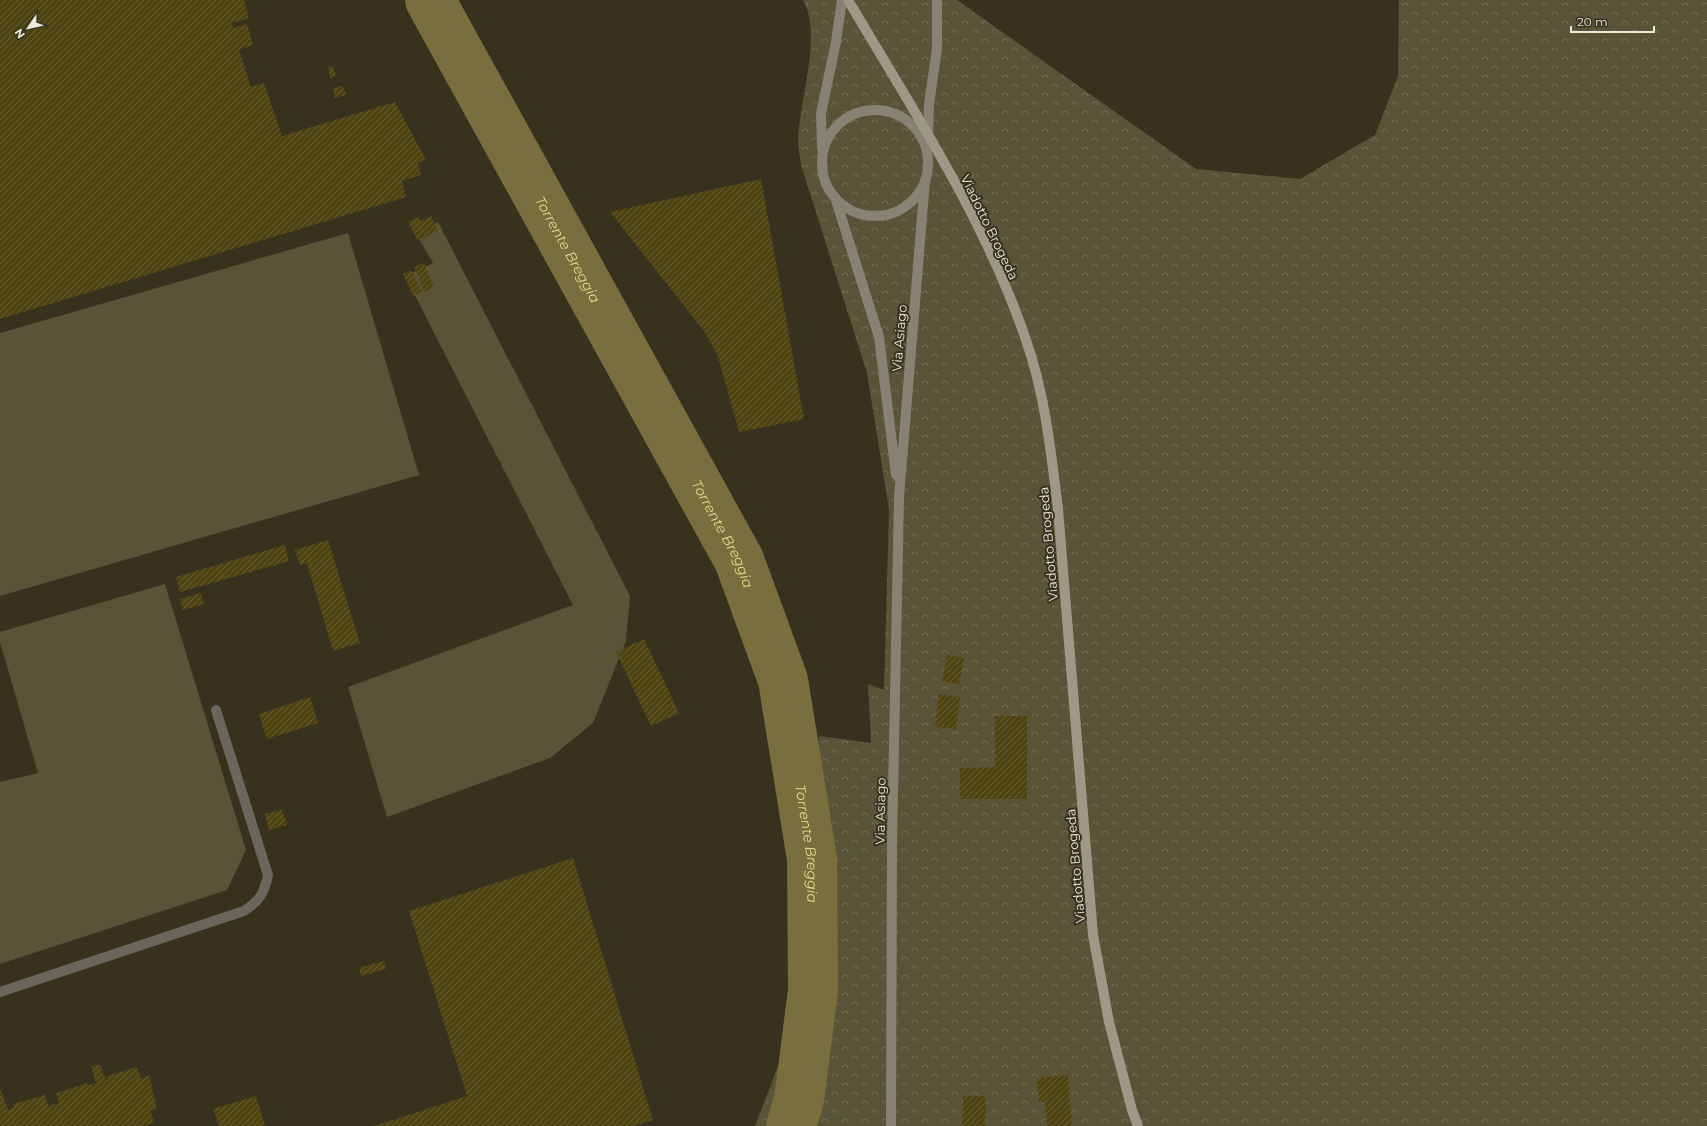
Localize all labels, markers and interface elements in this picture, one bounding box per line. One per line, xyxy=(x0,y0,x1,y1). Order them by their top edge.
north arrow xyxy=(8,8,48,48)
scale bar xyxy=(1571,8,1654,34)
text: 20 m xyxy=(1577,14,1608,29)
text: N xyxy=(11,26,28,41)
street label: Viadotto Brogeda xyxy=(958,172,1022,282)
water label: Torrente Breggia xyxy=(531,193,604,306)
street label: Via Asiago xyxy=(888,304,910,372)
water label: Torrente Breggia xyxy=(687,477,757,590)
street label: Viadotto Brogeda xyxy=(1035,486,1061,602)
street label: Via Asiago xyxy=(871,777,889,845)
water label: Torrente Breggia xyxy=(791,783,821,903)
street label: Viadotto Brogeda xyxy=(1062,808,1088,924)

